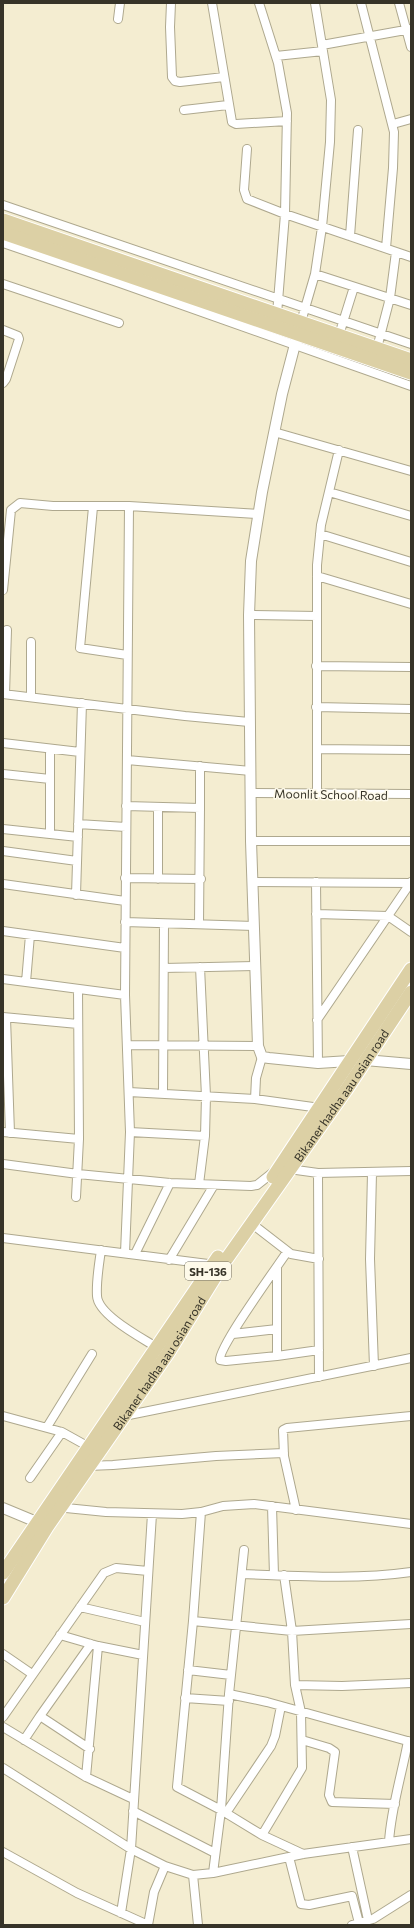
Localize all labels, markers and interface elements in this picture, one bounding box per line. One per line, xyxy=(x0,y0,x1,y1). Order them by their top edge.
street label: Moonlit School Road xyxy=(274,786,388,802)
street label: Bikaner hadha aau osian road xyxy=(291,1027,391,1164)
road number: SH-136 xyxy=(185,1262,231,1280)
street label: Bikaner hadha aau osian road xyxy=(110,1294,208,1433)

